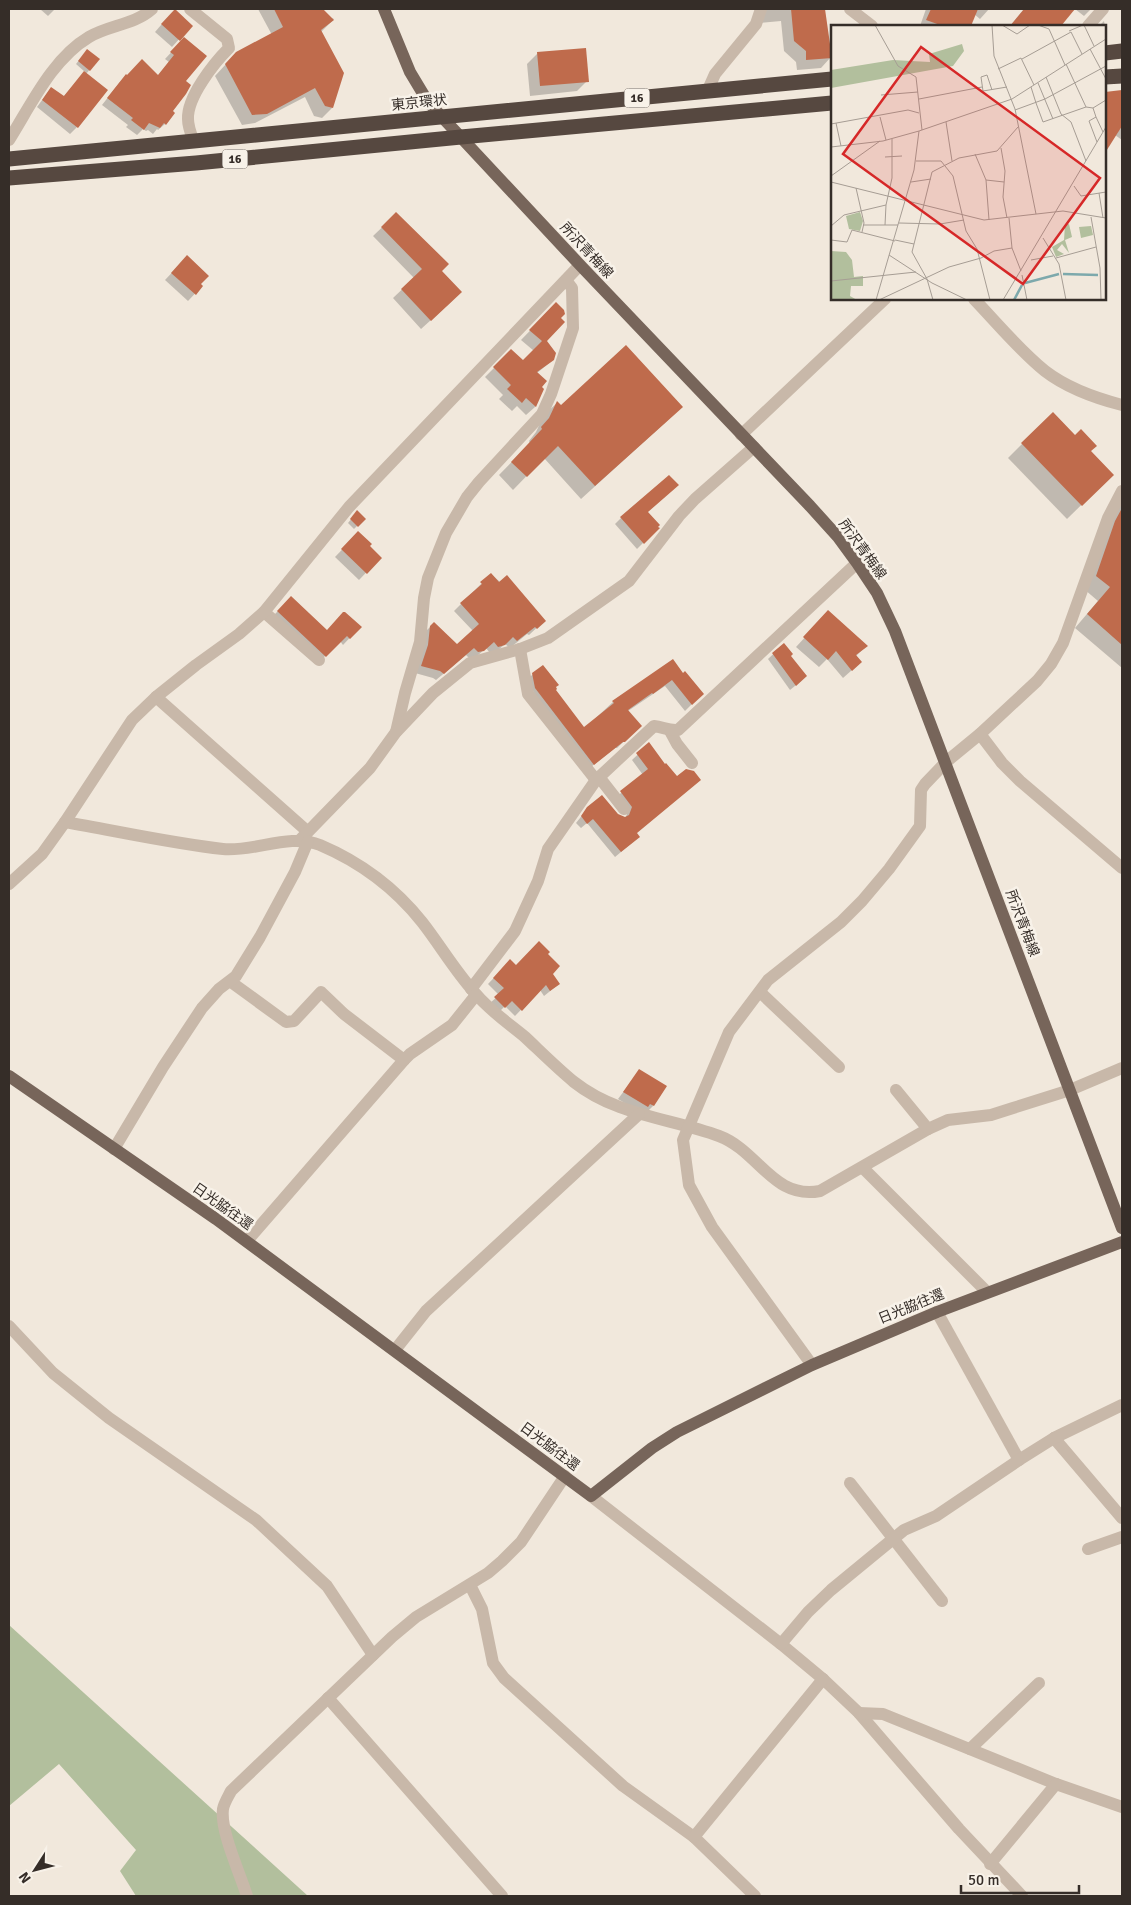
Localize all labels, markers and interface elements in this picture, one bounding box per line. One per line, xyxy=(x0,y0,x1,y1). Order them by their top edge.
inset map xyxy=(831,25,1106,300)
road number: 16 xyxy=(624,89,650,108)
street label: 東京環状 xyxy=(390,91,448,114)
road number: 16 xyxy=(222,150,248,168)
street label: 所沢青梅線 xyxy=(557,219,617,282)
street label: 所沢青梅線 xyxy=(835,516,890,583)
street label: 所沢青梅線 xyxy=(1002,887,1043,959)
street label: 日光脇往還 xyxy=(189,1179,256,1233)
street label: 日光脇往還 xyxy=(876,1285,947,1327)
street label: 日光脇往還 xyxy=(517,1419,583,1474)
north arrow xyxy=(10,1845,60,1895)
scale bar xyxy=(961,1862,1078,1894)
text: N xyxy=(15,1868,35,1886)
text: 50 m xyxy=(968,1871,999,1889)

